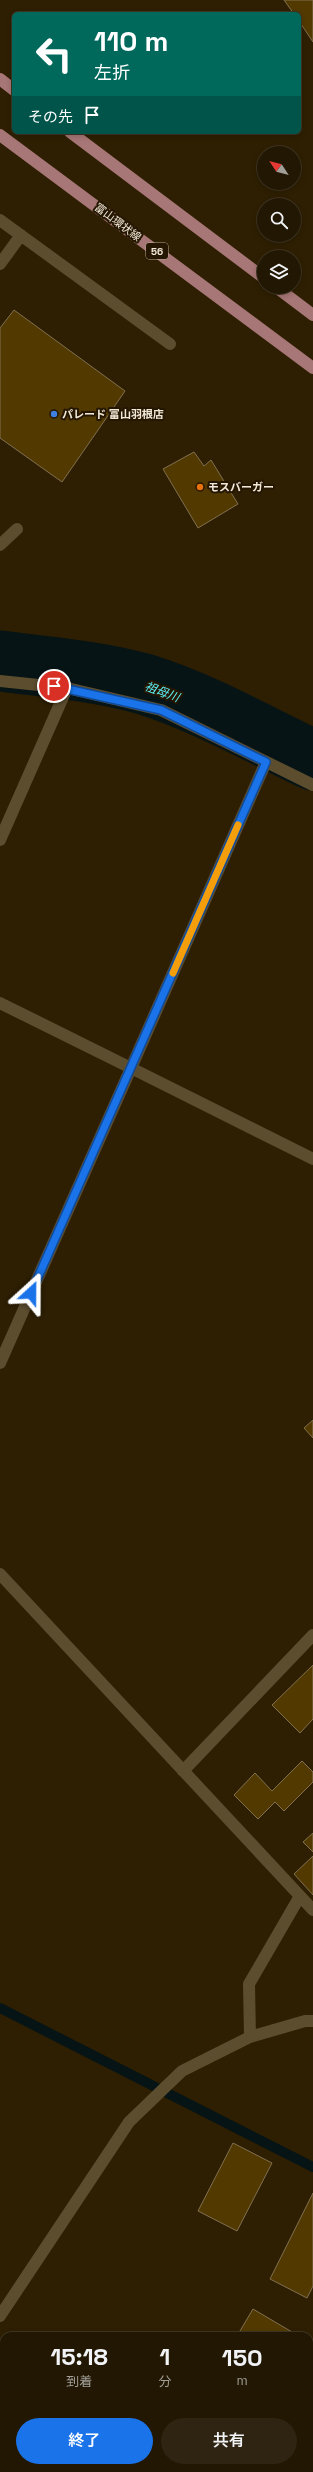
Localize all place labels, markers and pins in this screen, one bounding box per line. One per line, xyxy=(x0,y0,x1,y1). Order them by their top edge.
place label: パレード 富山羽根店 xyxy=(62,407,164,421)
marker: パレード 富山羽根店 xyxy=(49,409,59,419)
place label: モスバーガー xyxy=(208,480,274,494)
marker: モスバーガー xyxy=(195,482,205,492)
pin xyxy=(37,669,71,703)

